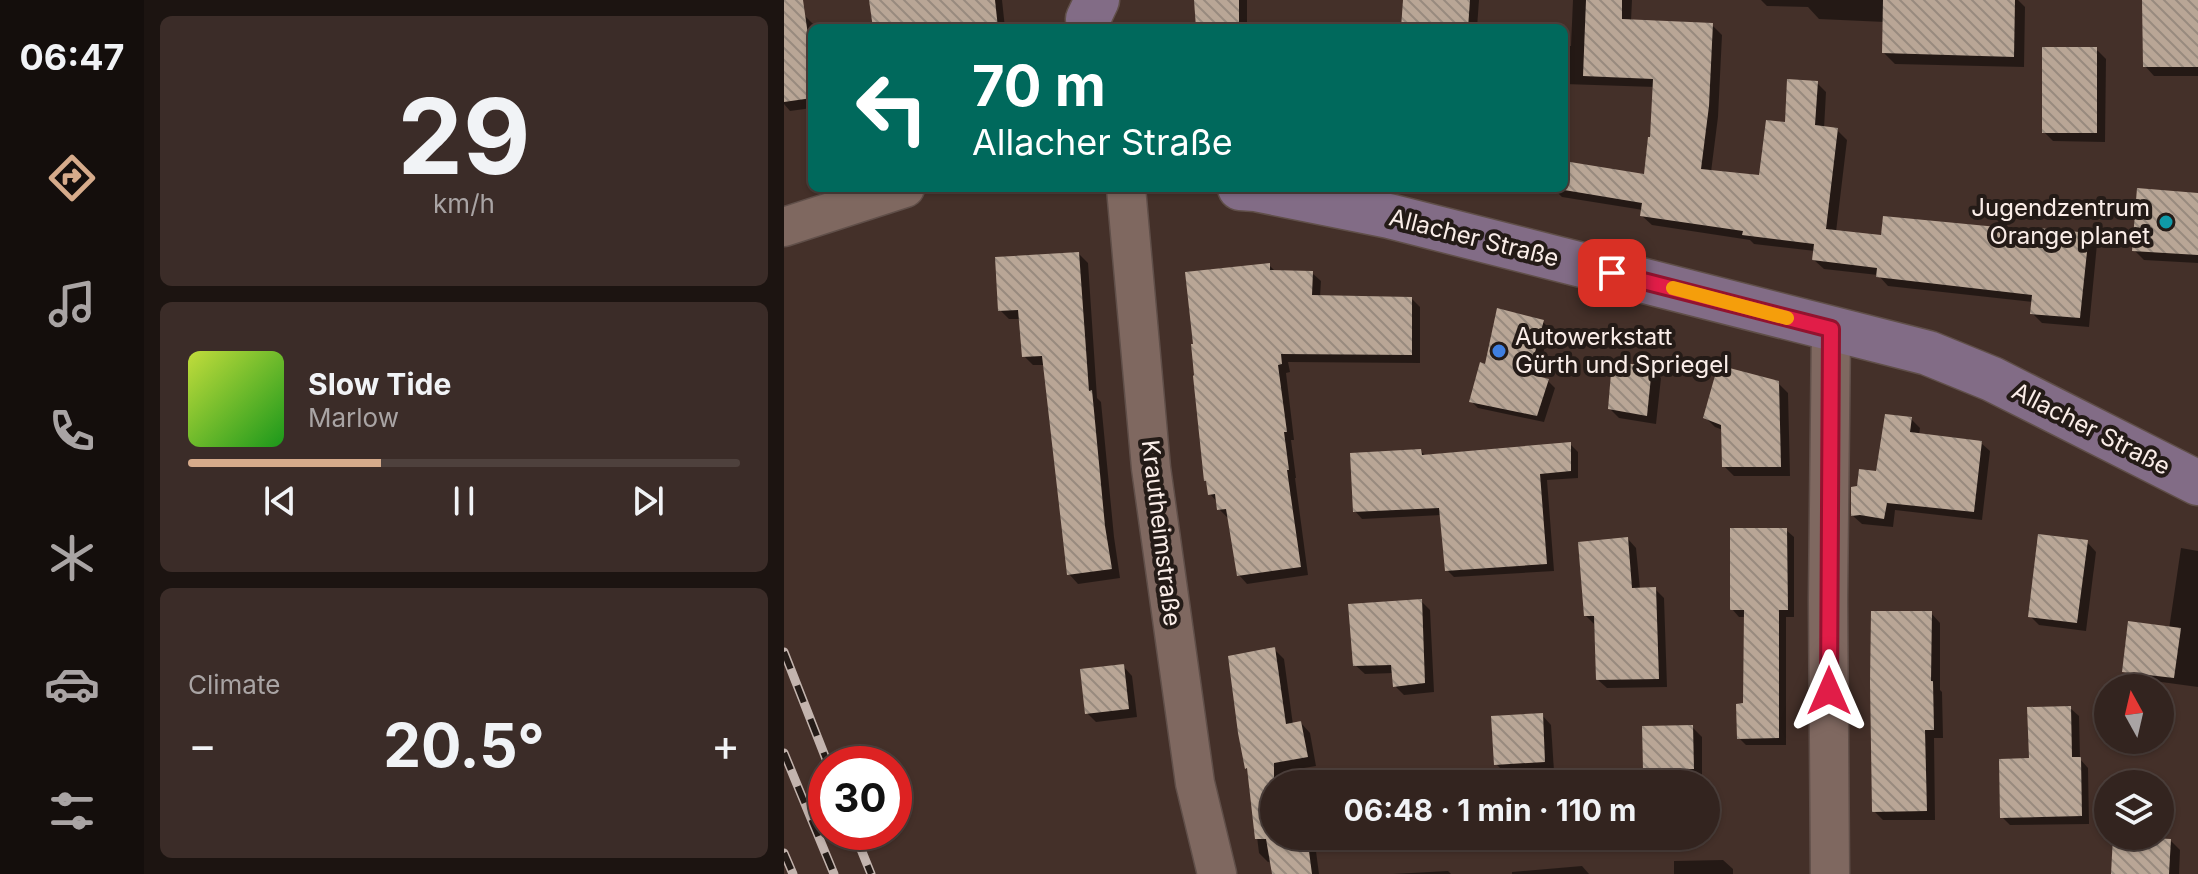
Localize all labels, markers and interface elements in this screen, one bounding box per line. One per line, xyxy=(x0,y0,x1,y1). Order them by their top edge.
text: 06:47 xyxy=(20,35,124,79)
text: 70 m xyxy=(972,52,1106,120)
icon: left xyxy=(840,56,944,160)
text: 29 xyxy=(397,73,531,199)
text: Allacher Straße xyxy=(972,120,1233,164)
icon: directions xyxy=(44,150,100,206)
text: km/h xyxy=(433,188,495,219)
place label: Jugendzentrum Orange planet xyxy=(1971,193,2150,250)
street label: Allacher Straße xyxy=(1386,202,1562,273)
marker: Jugendzentrum Orange planet xyxy=(2157,213,2175,231)
pin xyxy=(1578,239,1646,307)
icon: arrive xyxy=(1590,251,1634,295)
icon: music xyxy=(44,276,100,332)
place label: Autowerkstatt Gürth und Spriegel xyxy=(1515,322,1729,379)
marker: Autowerkstatt Gürth und Spriegel xyxy=(1490,342,1508,360)
text: Slow Tide xyxy=(308,366,451,402)
street label: Allacher Straße xyxy=(2007,376,2175,481)
text: Marlow xyxy=(308,402,399,433)
icon: phone xyxy=(44,403,100,459)
street label: Krautheimstraße xyxy=(1136,438,1187,628)
icon: previous xyxy=(258,479,302,523)
icon: pause xyxy=(442,479,486,523)
icon: next xyxy=(626,479,670,523)
icon: climate xyxy=(44,530,100,586)
position arrow xyxy=(1787,649,1871,733)
icon: car xyxy=(44,656,100,712)
text: Climate xyxy=(188,669,280,700)
north arrow xyxy=(2094,674,2174,754)
map controls xyxy=(2094,674,2174,850)
text: 20.5° xyxy=(383,709,545,781)
text: − xyxy=(188,718,217,772)
text: + xyxy=(711,718,740,772)
speed limit sign: 30 xyxy=(808,746,912,850)
button: layers xyxy=(2094,770,2174,850)
icon: filters xyxy=(44,783,100,839)
text: 06:48 · 1 min · 110 m xyxy=(1344,792,1636,828)

